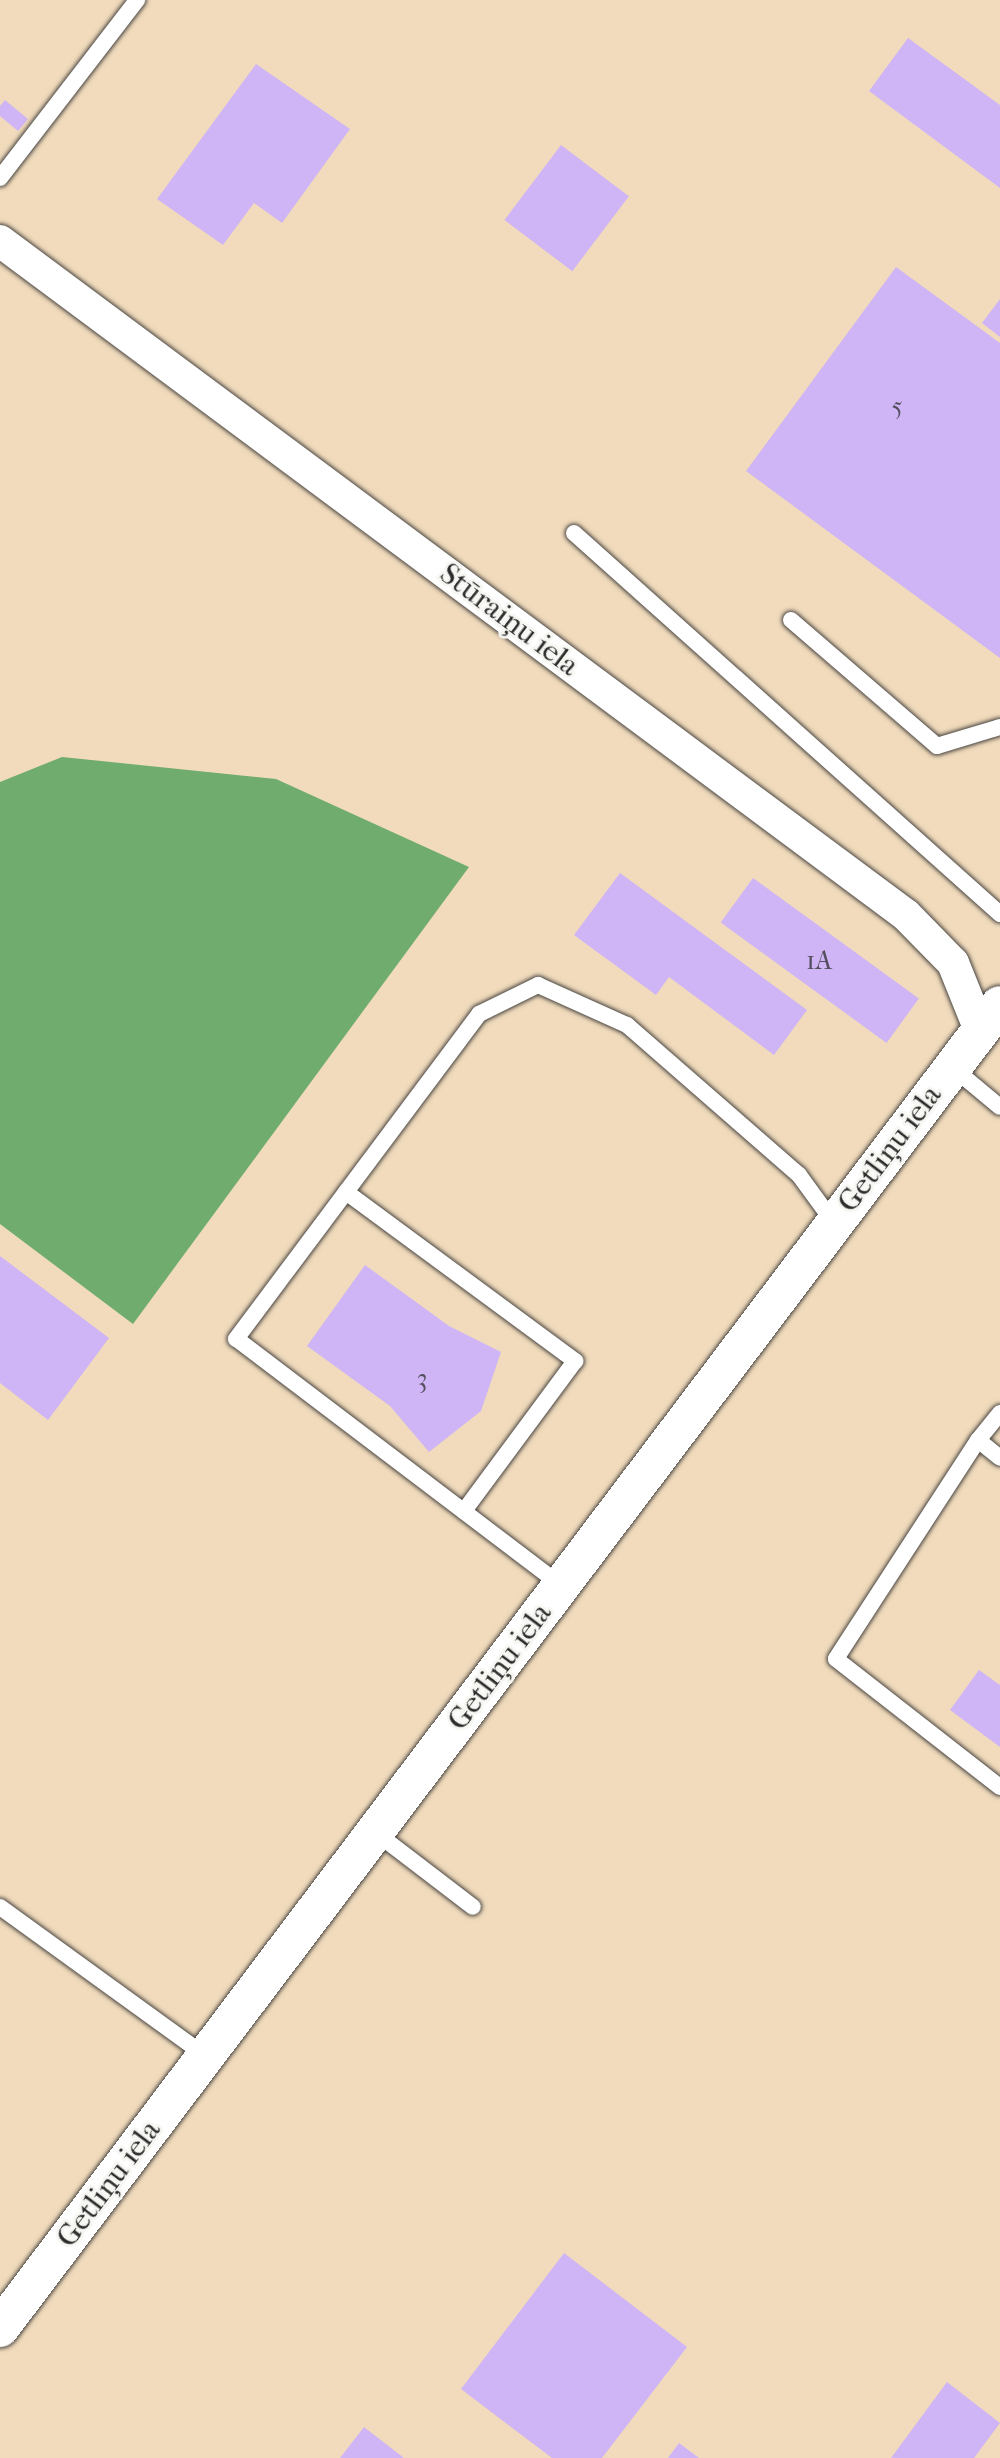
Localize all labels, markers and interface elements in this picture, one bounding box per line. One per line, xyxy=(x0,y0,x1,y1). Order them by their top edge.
house number: 5 xyxy=(891,391,903,423)
street label: Stūraiņu iela xyxy=(432,556,586,684)
house number: 1A xyxy=(806,945,832,977)
street label: Getliņu iela xyxy=(830,1078,950,1220)
house number: 3 xyxy=(417,1363,427,1395)
street label: Getliņu iela xyxy=(440,1596,560,1738)
street label: Getliņu iela xyxy=(49,2113,169,2255)

